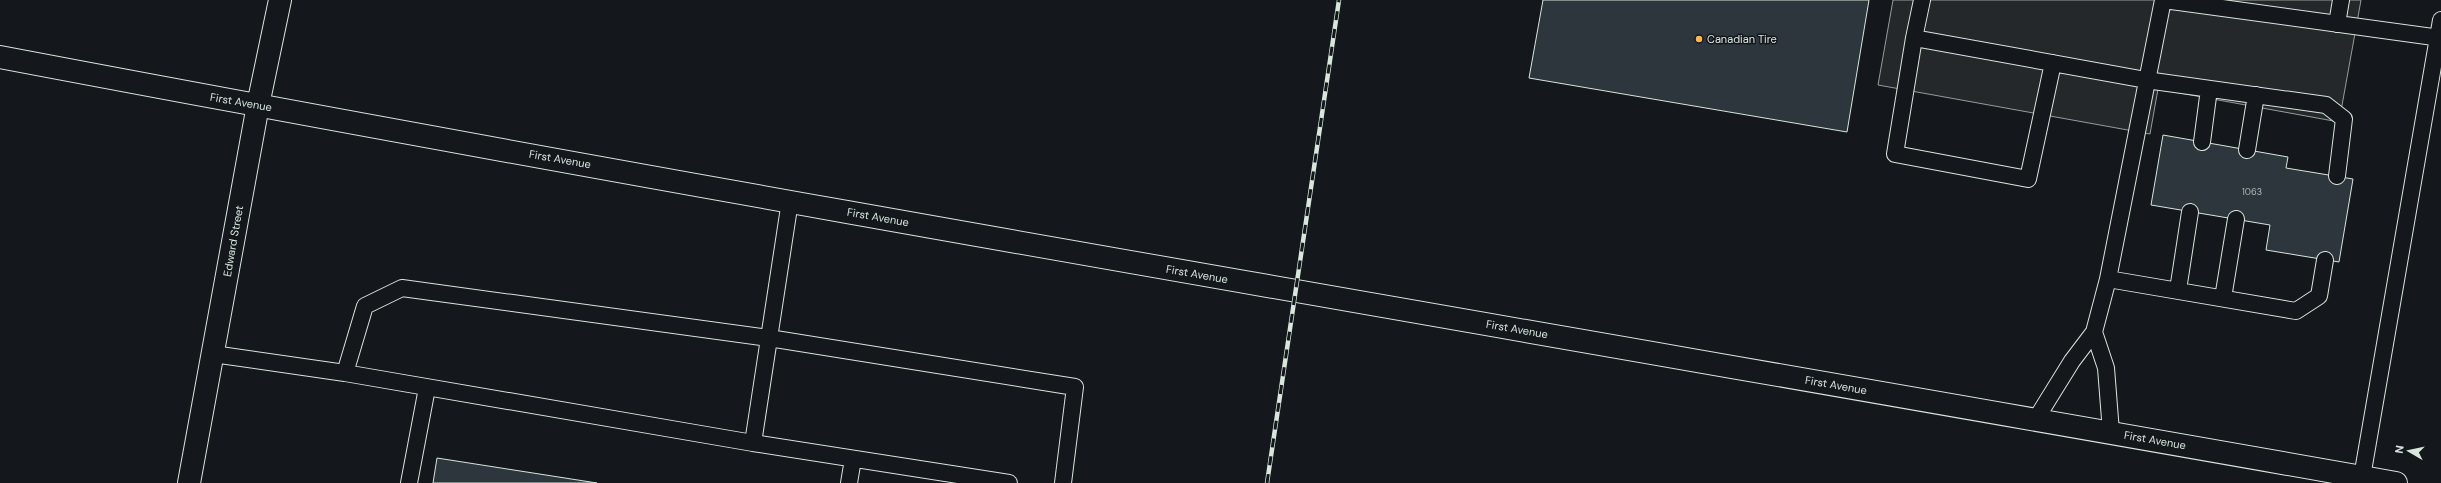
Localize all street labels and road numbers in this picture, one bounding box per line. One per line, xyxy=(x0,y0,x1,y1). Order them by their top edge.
street label: First Avenue xyxy=(209,90,273,114)
street label: First Avenue xyxy=(528,147,592,171)
street label: Edward Street xyxy=(220,204,246,278)
street label: First Avenue xyxy=(846,205,910,229)
street label: First Avenue xyxy=(1165,262,1229,286)
street label: First Avenue xyxy=(1485,317,1549,341)
street label: First Avenue xyxy=(1804,373,1868,397)
street label: First Avenue xyxy=(2123,428,2187,452)

